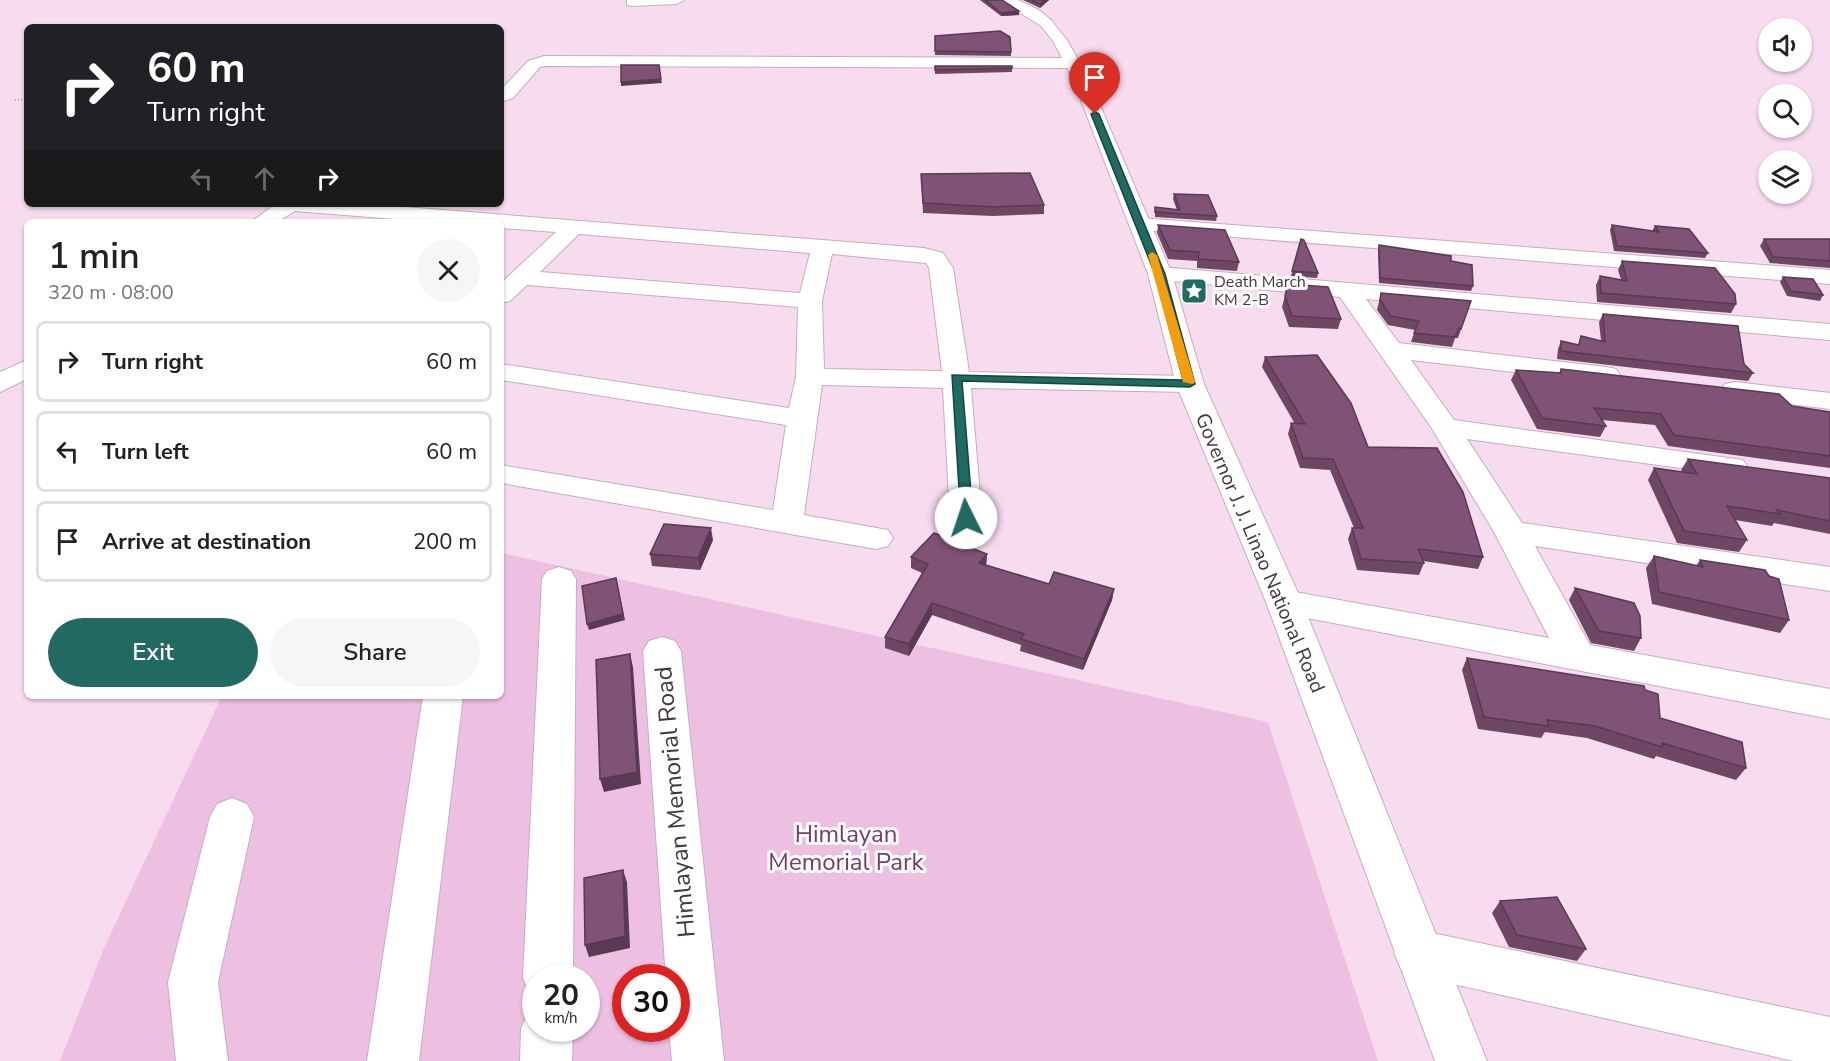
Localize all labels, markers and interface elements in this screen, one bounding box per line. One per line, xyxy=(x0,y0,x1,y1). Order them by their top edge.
map controls xyxy=(1758,18,1812,204)
button: sound xyxy=(1758,18,1812,72)
text: 60 m xyxy=(147,40,246,97)
icon: right xyxy=(48,48,126,126)
pin xyxy=(1069,52,1120,114)
icon: arrive xyxy=(1078,61,1111,94)
button: search xyxy=(1758,84,1812,138)
text: Turn right xyxy=(147,94,265,131)
button: layers xyxy=(1758,150,1812,204)
icon: left xyxy=(185,162,218,195)
icon: ahead xyxy=(248,162,281,195)
icon: right xyxy=(311,162,344,195)
text: 1 min xyxy=(48,232,140,281)
button: close xyxy=(417,239,480,302)
place label: Death March KM 2-B xyxy=(1214,271,1306,311)
place icon: Death March KM 2-B xyxy=(1179,276,1209,306)
text: 320 m · 08:00 xyxy=(48,279,174,306)
icon: right xyxy=(51,345,84,378)
text: Turn right xyxy=(102,347,203,377)
text: 60 m xyxy=(426,347,477,377)
street label: Governor J. J. Linao National Road xyxy=(1189,409,1331,697)
icon: left xyxy=(51,435,84,468)
text: Turn left xyxy=(102,437,189,467)
text: 60 m xyxy=(426,437,477,467)
position arrow xyxy=(934,486,998,550)
icon: arrive xyxy=(51,525,84,558)
text: Arrive at destination xyxy=(102,527,311,557)
text: 200 m xyxy=(413,527,477,557)
button: Exit xyxy=(48,618,258,687)
button: Share xyxy=(270,618,480,687)
street label: Himlayan Memorial Road xyxy=(647,665,703,939)
park label: Himlayan Memorial Park xyxy=(768,818,925,878)
speed limit sign: 30 xyxy=(612,964,690,1042)
text: 20 xyxy=(543,975,579,1016)
text: km/h xyxy=(544,1008,578,1028)

